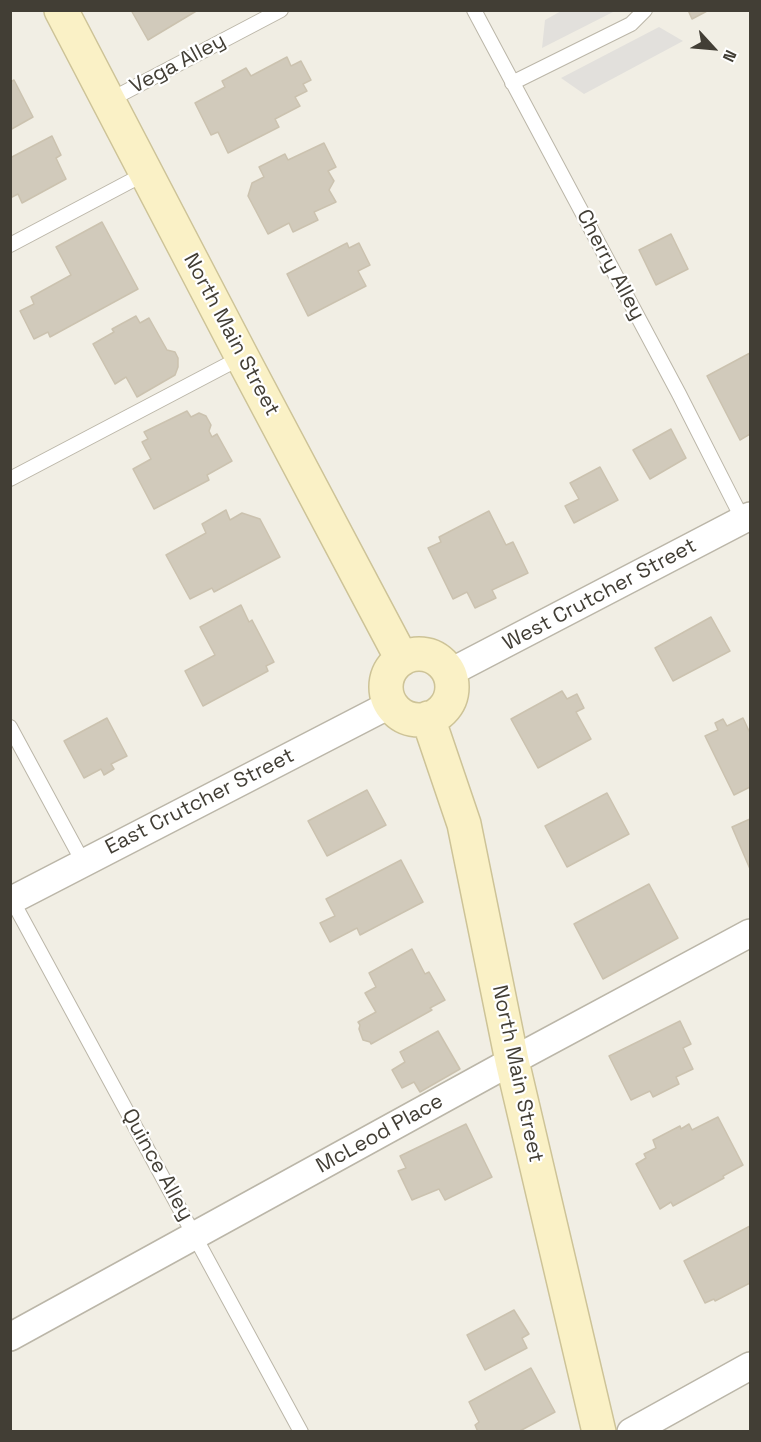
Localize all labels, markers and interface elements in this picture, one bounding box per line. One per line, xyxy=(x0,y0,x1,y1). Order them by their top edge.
north arrow xyxy=(683,18,743,78)
street label: Vega Alley xyxy=(126,28,230,100)
text: N xyxy=(718,47,741,66)
street label: Cherry Alley xyxy=(570,205,650,325)
street label: North Main Street xyxy=(177,249,285,421)
street label: West Crutcher Street xyxy=(499,533,701,657)
street label: East Crutcher Street xyxy=(101,743,299,861)
street label: North Main Street xyxy=(486,983,548,1165)
street label: McLeod Place xyxy=(312,1089,448,1179)
street label: Quince Alley xyxy=(116,1105,198,1225)

